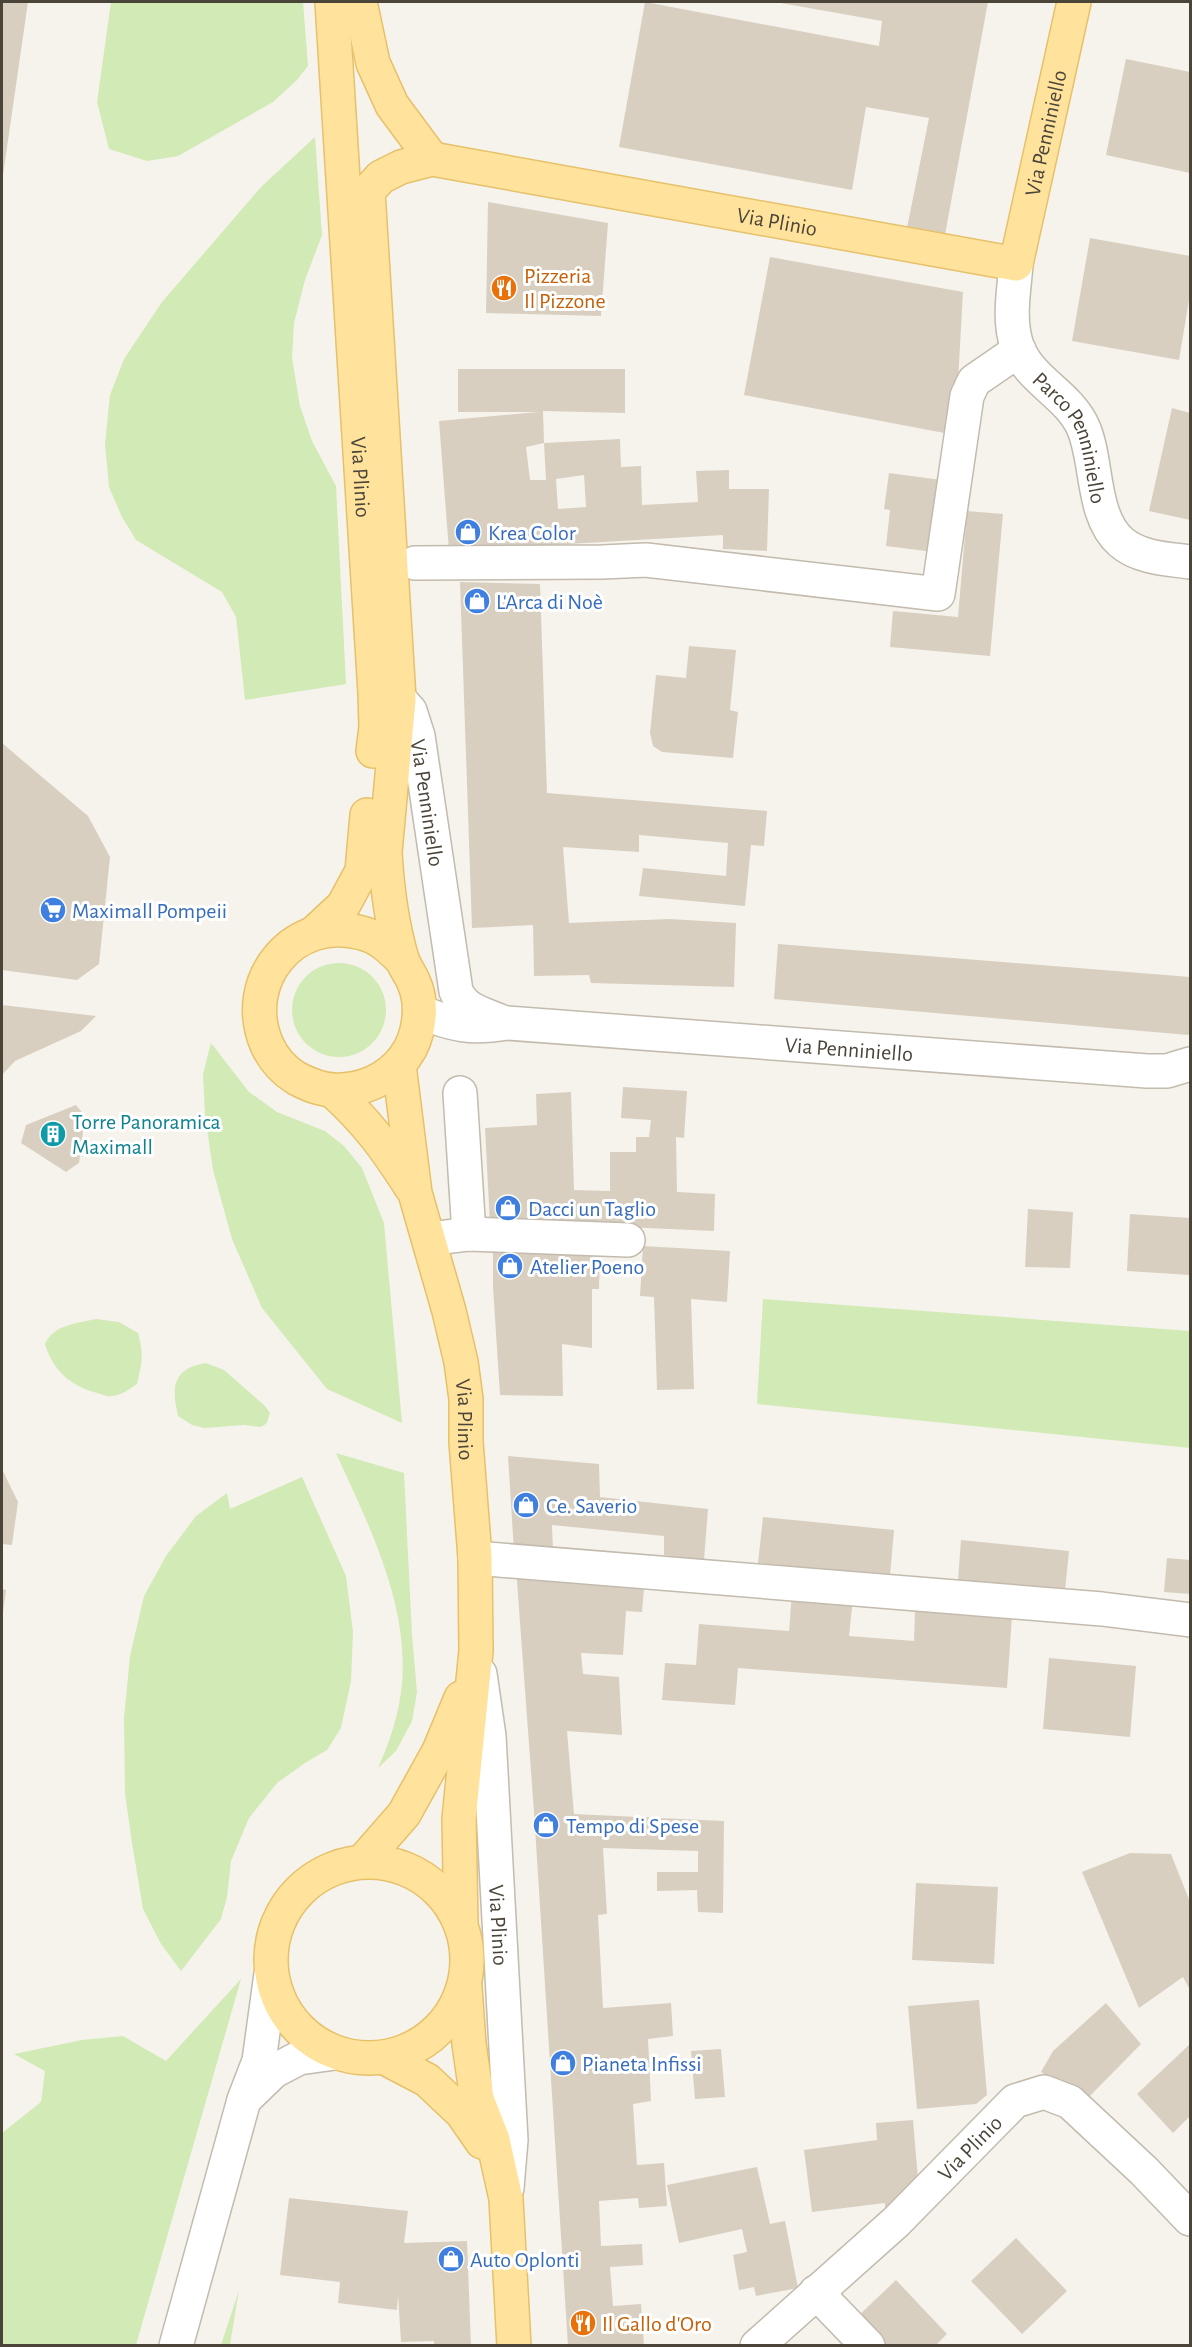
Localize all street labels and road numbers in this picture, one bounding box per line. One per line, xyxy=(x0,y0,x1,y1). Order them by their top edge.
street label: Via Penniniello xyxy=(1021,68,1071,198)
street label: Via Plinio xyxy=(735,204,819,240)
street label: Parco Penniniello xyxy=(1028,368,1109,506)
street label: Via Plinio xyxy=(347,436,374,518)
street label: Via Penniniello xyxy=(407,738,447,868)
street label: Via Penniniello xyxy=(784,1034,914,1065)
street label: Via Plinio xyxy=(451,1378,477,1461)
street label: Via Plinio xyxy=(485,1884,511,1966)
street label: Via Plinio xyxy=(934,2111,1006,2185)

